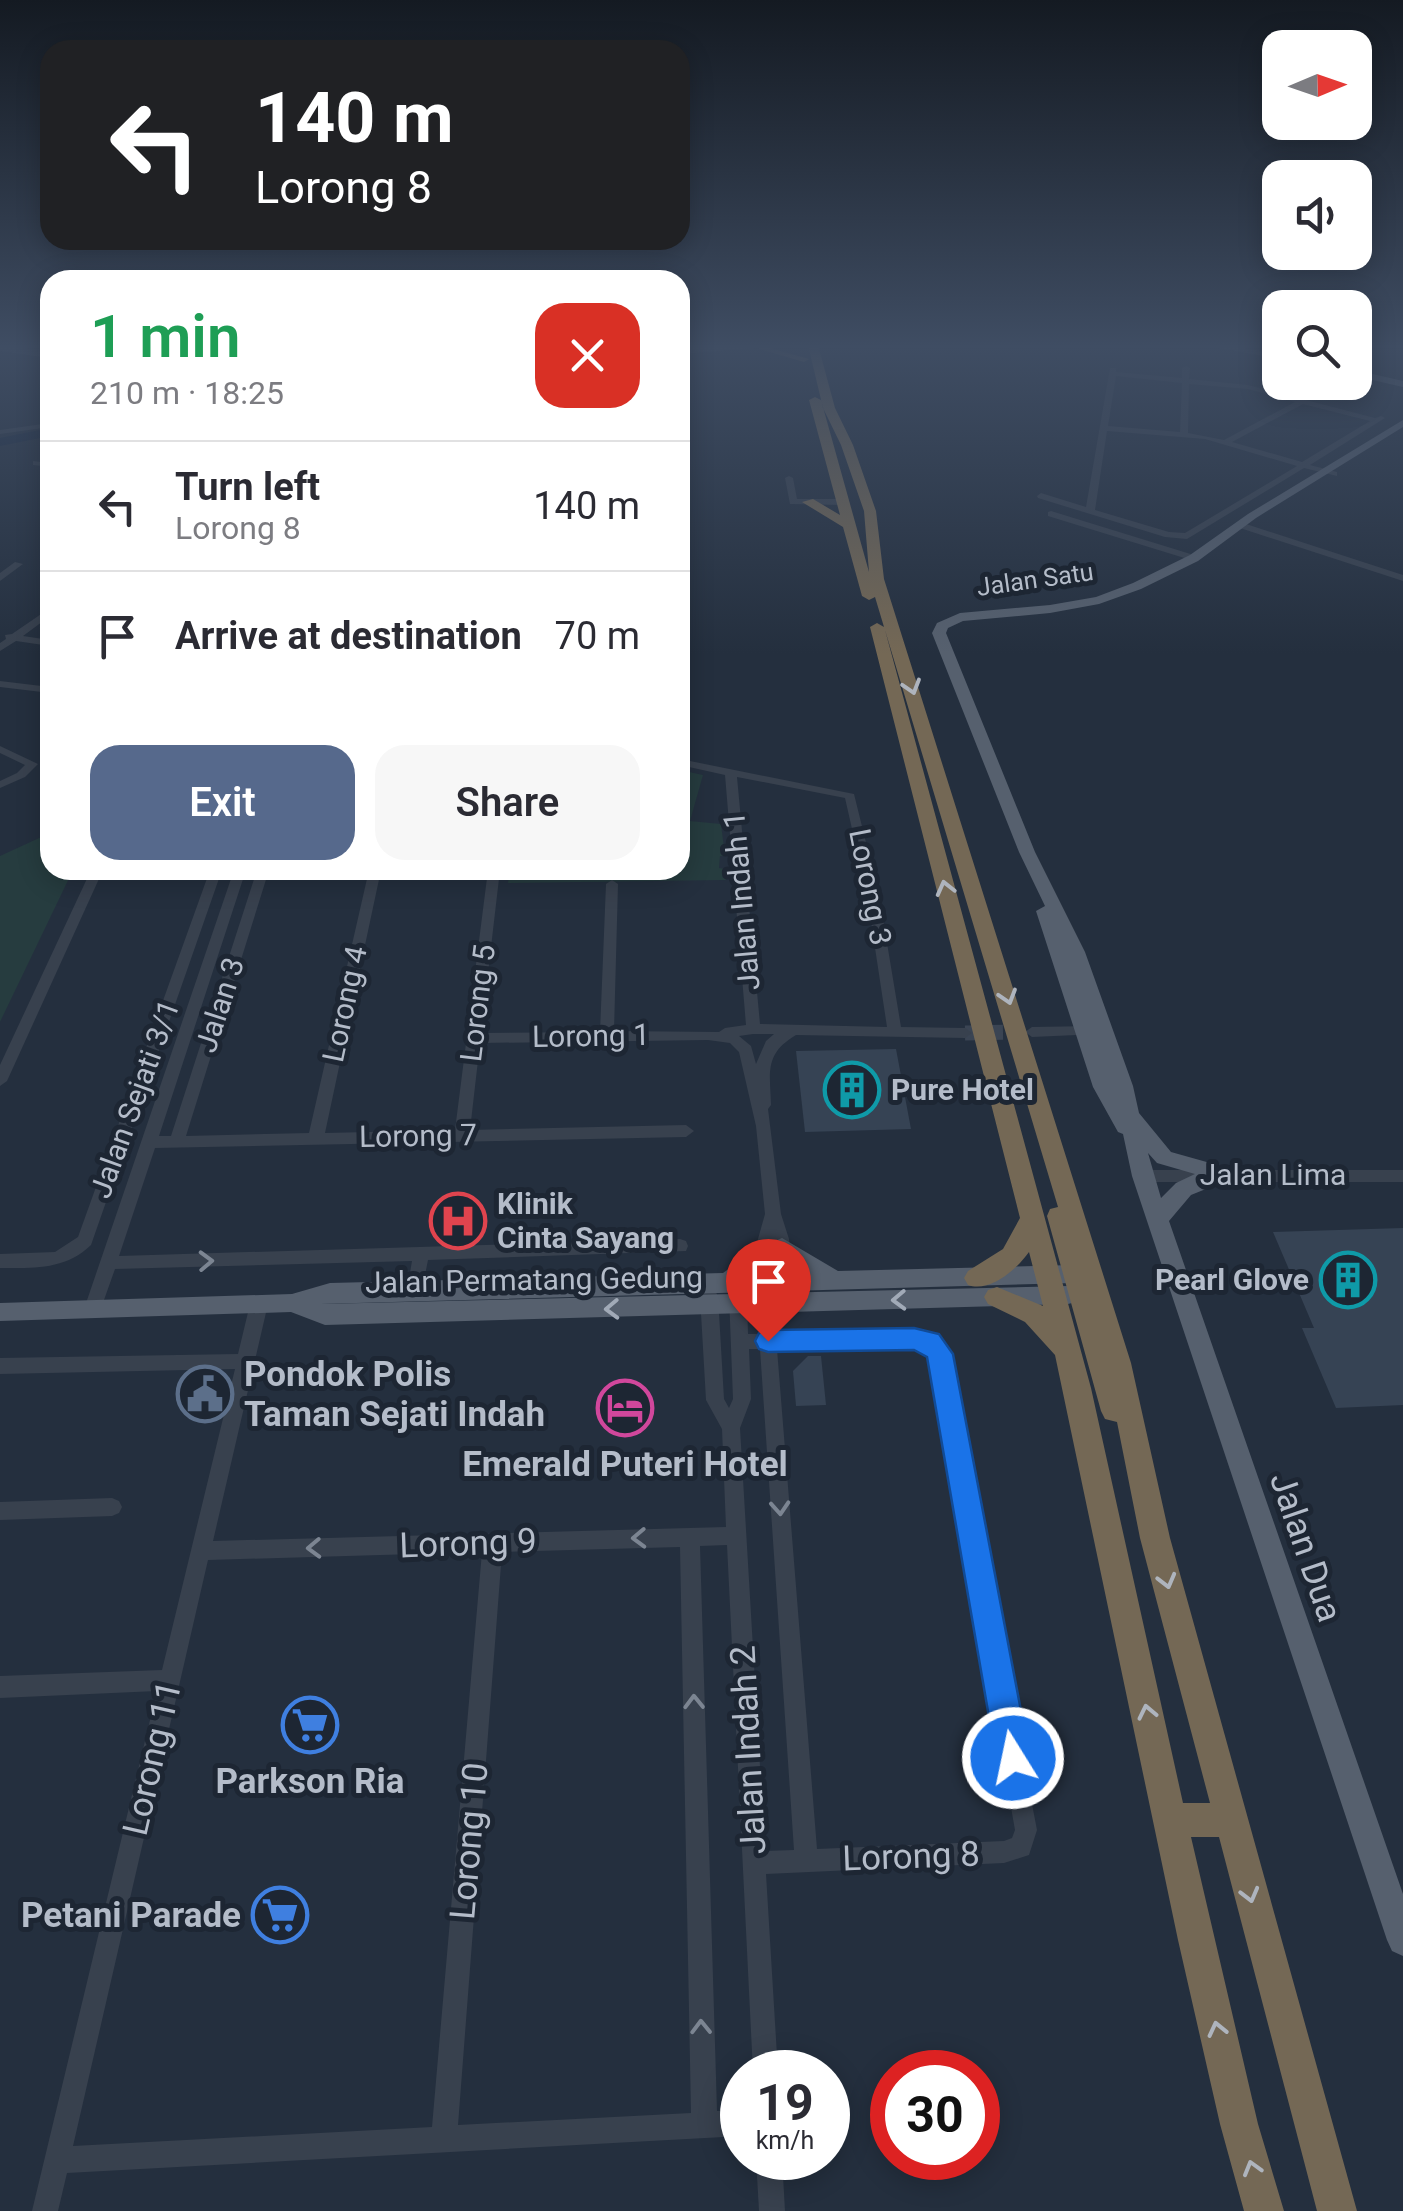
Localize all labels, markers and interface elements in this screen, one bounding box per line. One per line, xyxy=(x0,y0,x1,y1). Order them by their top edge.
north arrow xyxy=(1262,30,1372,140)
map controls xyxy=(1262,30,1372,400)
text: 140 m xyxy=(255,77,454,159)
icon: left xyxy=(90,80,220,210)
button: sound xyxy=(1262,160,1372,270)
text: Lorong 8 xyxy=(255,161,432,214)
button: search xyxy=(1262,290,1372,400)
text: 1 min xyxy=(90,301,240,372)
button: close xyxy=(535,303,640,408)
text: 210 m · 18:25 xyxy=(90,374,284,412)
text: Turn left xyxy=(175,465,320,509)
icon: left xyxy=(90,479,145,534)
text: 140 m xyxy=(533,484,640,528)
text: Lorong 8 xyxy=(175,509,301,547)
street label: Jalan Satu xyxy=(975,557,1095,602)
icon: arrive xyxy=(90,609,145,664)
text: Arrive at destination xyxy=(175,614,522,658)
text: 70 m xyxy=(555,614,640,658)
one-way arrow xyxy=(900,677,920,694)
button: Exit xyxy=(90,745,355,860)
button: Share xyxy=(375,745,640,860)
street label: Jalan Indah 1 xyxy=(716,810,767,992)
street label: Lorong 3 xyxy=(842,826,899,948)
one-way arrow xyxy=(936,880,957,898)
street label: Lorong 4 xyxy=(315,942,374,1065)
street label: Lorong 5 xyxy=(453,942,502,1064)
street label: Jalan 3 xyxy=(188,953,251,1057)
one-way arrow xyxy=(996,988,1017,1005)
street label: Jalan Sejati 3/1 xyxy=(82,995,187,1203)
street label: Lorong 1 xyxy=(532,1017,650,1054)
building icon: Pure Hotel xyxy=(822,1060,882,1120)
place label: Pure Hotel xyxy=(891,1072,1034,1107)
street label: Lorong 7 xyxy=(359,1117,477,1154)
street label: Jalan Lima xyxy=(1200,1157,1346,1192)
place label: Klinik Cinta Sayang xyxy=(497,1186,674,1255)
hospital icon: Klinik Cinta Sayang xyxy=(428,1191,488,1251)
pin xyxy=(726,1239,811,1342)
one-way arrow xyxy=(198,1250,214,1271)
building icon: Pearl Glove xyxy=(1318,1250,1378,1310)
icon: arrive xyxy=(741,1254,796,1309)
street label: Jalan Permatang Gedung xyxy=(365,1259,703,1300)
place label: Pearl Glove xyxy=(1155,1262,1309,1297)
one-way arrow xyxy=(891,1289,907,1310)
one-way arrow xyxy=(604,1298,620,1319)
place label: Pondok Polis Taman Sejati Indah xyxy=(244,1354,545,1435)
public building icon: Pondok Polis Taman Sejati Indah xyxy=(175,1364,235,1424)
hotel icon: Emerald Puteri Hotel xyxy=(595,1378,655,1438)
place label: Emerald Puteri Hotel xyxy=(462,1444,788,1485)
street label: Jalan Dua xyxy=(1261,1467,1350,1627)
one-way arrow xyxy=(768,1500,790,1516)
street label: Lorong 9 xyxy=(399,1521,538,1566)
one-way arrow xyxy=(630,1528,646,1549)
one-way arrow xyxy=(305,1537,321,1558)
one-way arrow xyxy=(1155,1572,1176,1589)
street label: Jalan Indah 2 xyxy=(723,1644,774,1855)
street label: Lorong 11 xyxy=(115,1677,190,1839)
one-way arrow xyxy=(683,1694,704,1710)
supermarket icon: Parkson Ria xyxy=(280,1695,340,1755)
one-way arrow xyxy=(1138,1704,1159,1721)
position arrow xyxy=(961,1706,1065,1810)
place label: Parkson Ria xyxy=(215,1761,405,1802)
street label: Lorong 10 xyxy=(442,1761,497,1921)
street label: Lorong 8 xyxy=(842,1834,981,1879)
supermarket icon: Petani Parade xyxy=(250,1885,310,1945)
one-way arrow xyxy=(1239,1886,1260,1903)
place label: Petani Parade xyxy=(21,1895,241,1936)
one-way arrow xyxy=(691,2018,712,2034)
one-way arrow xyxy=(1208,2021,1229,2038)
speed limit sign: 30 xyxy=(870,2050,1000,2180)
text: 19 xyxy=(756,2074,814,2132)
text: km/h xyxy=(756,2126,814,2155)
one-way arrow xyxy=(1243,2160,1264,2177)

